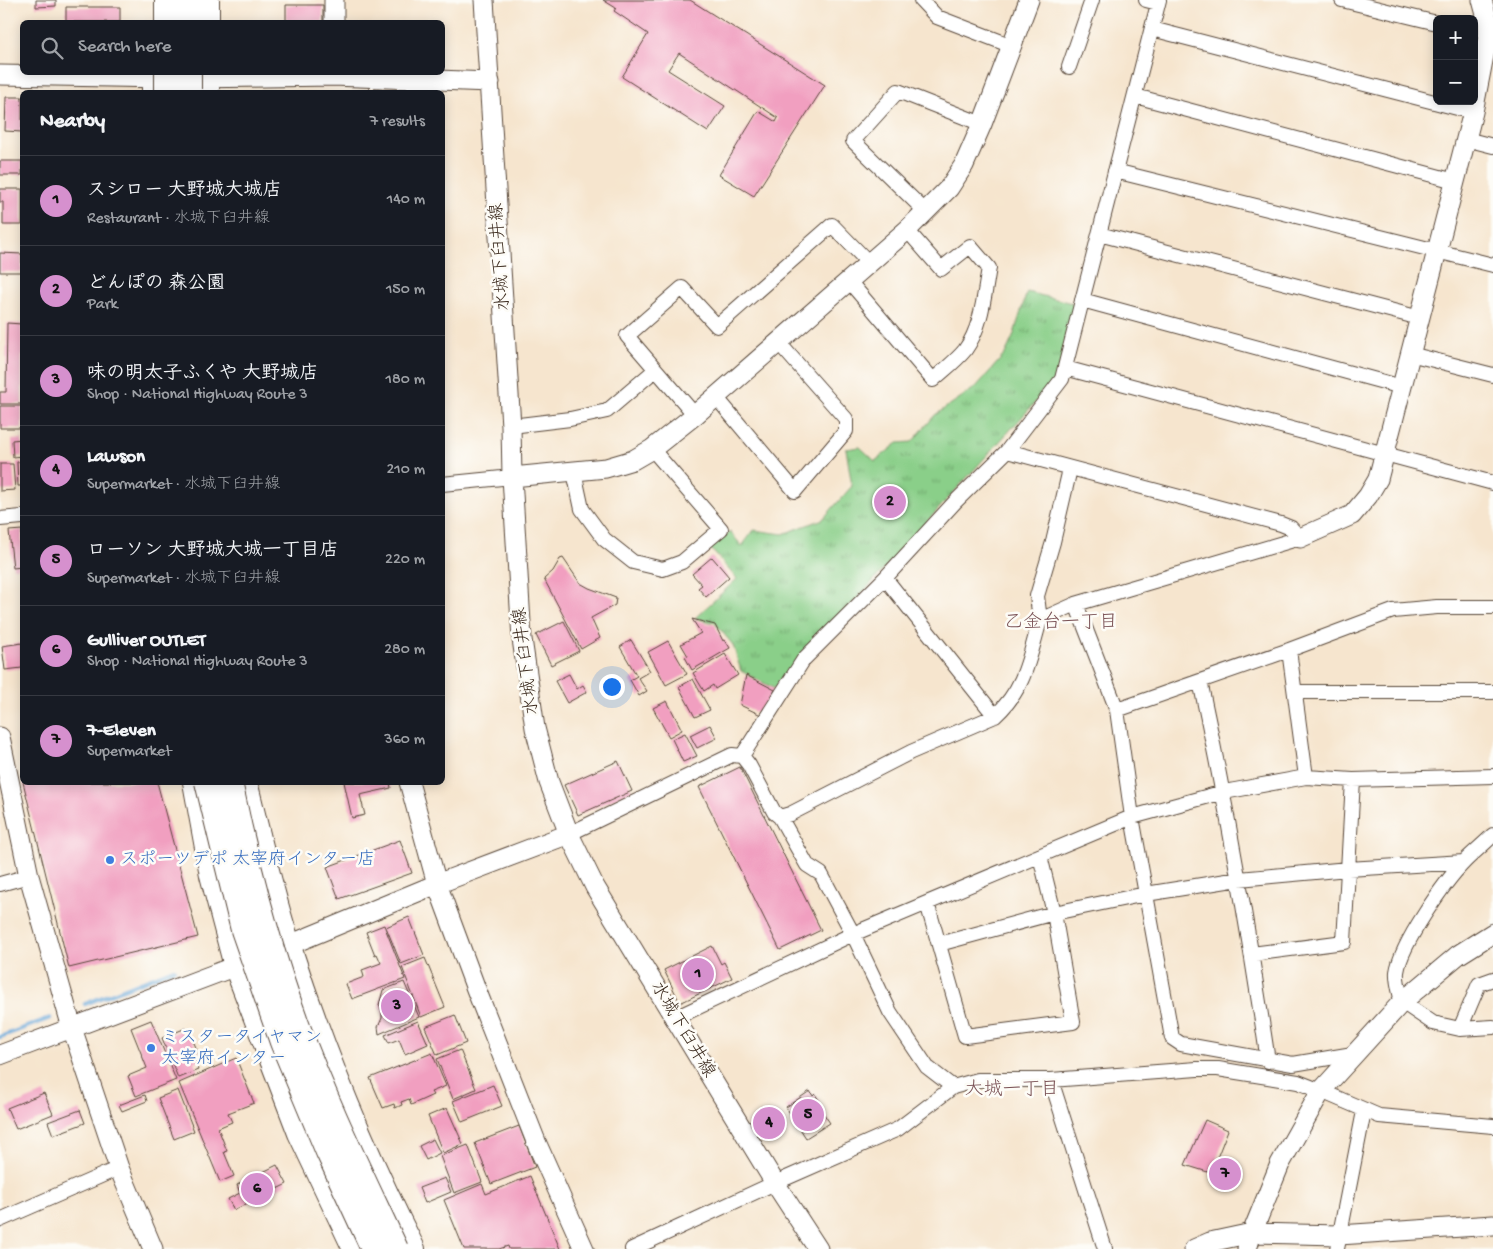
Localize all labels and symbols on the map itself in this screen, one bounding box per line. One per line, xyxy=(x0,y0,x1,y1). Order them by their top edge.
street label: 水城下臼井線 xyxy=(486,202,515,312)
pin: 2 xyxy=(874,483,906,521)
street label: 水城下臼井線 xyxy=(509,606,544,716)
district label: 乙金台一丁目 xyxy=(1004,611,1118,635)
your location xyxy=(599,674,625,700)
place label: スポーツデポ 太宰府インター店 xyxy=(120,849,375,871)
marker: スポーツデポ 太宰府インター店 xyxy=(104,854,116,866)
pin: 1 xyxy=(682,955,714,993)
street label: 水城下臼井線 xyxy=(645,978,720,1082)
pin: 3 xyxy=(381,987,413,1025)
place label: ミスタータイヤマン 太宰府インター xyxy=(161,1028,322,1070)
marker: ミスタータイヤマン 太宰府インター xyxy=(145,1042,157,1054)
district label: 大城一丁目 xyxy=(964,1078,1060,1102)
pin: 5 xyxy=(792,1096,824,1134)
pin: 4 xyxy=(753,1104,785,1142)
pin: 7 xyxy=(1209,1155,1241,1193)
pin: 6 xyxy=(241,1170,273,1208)

